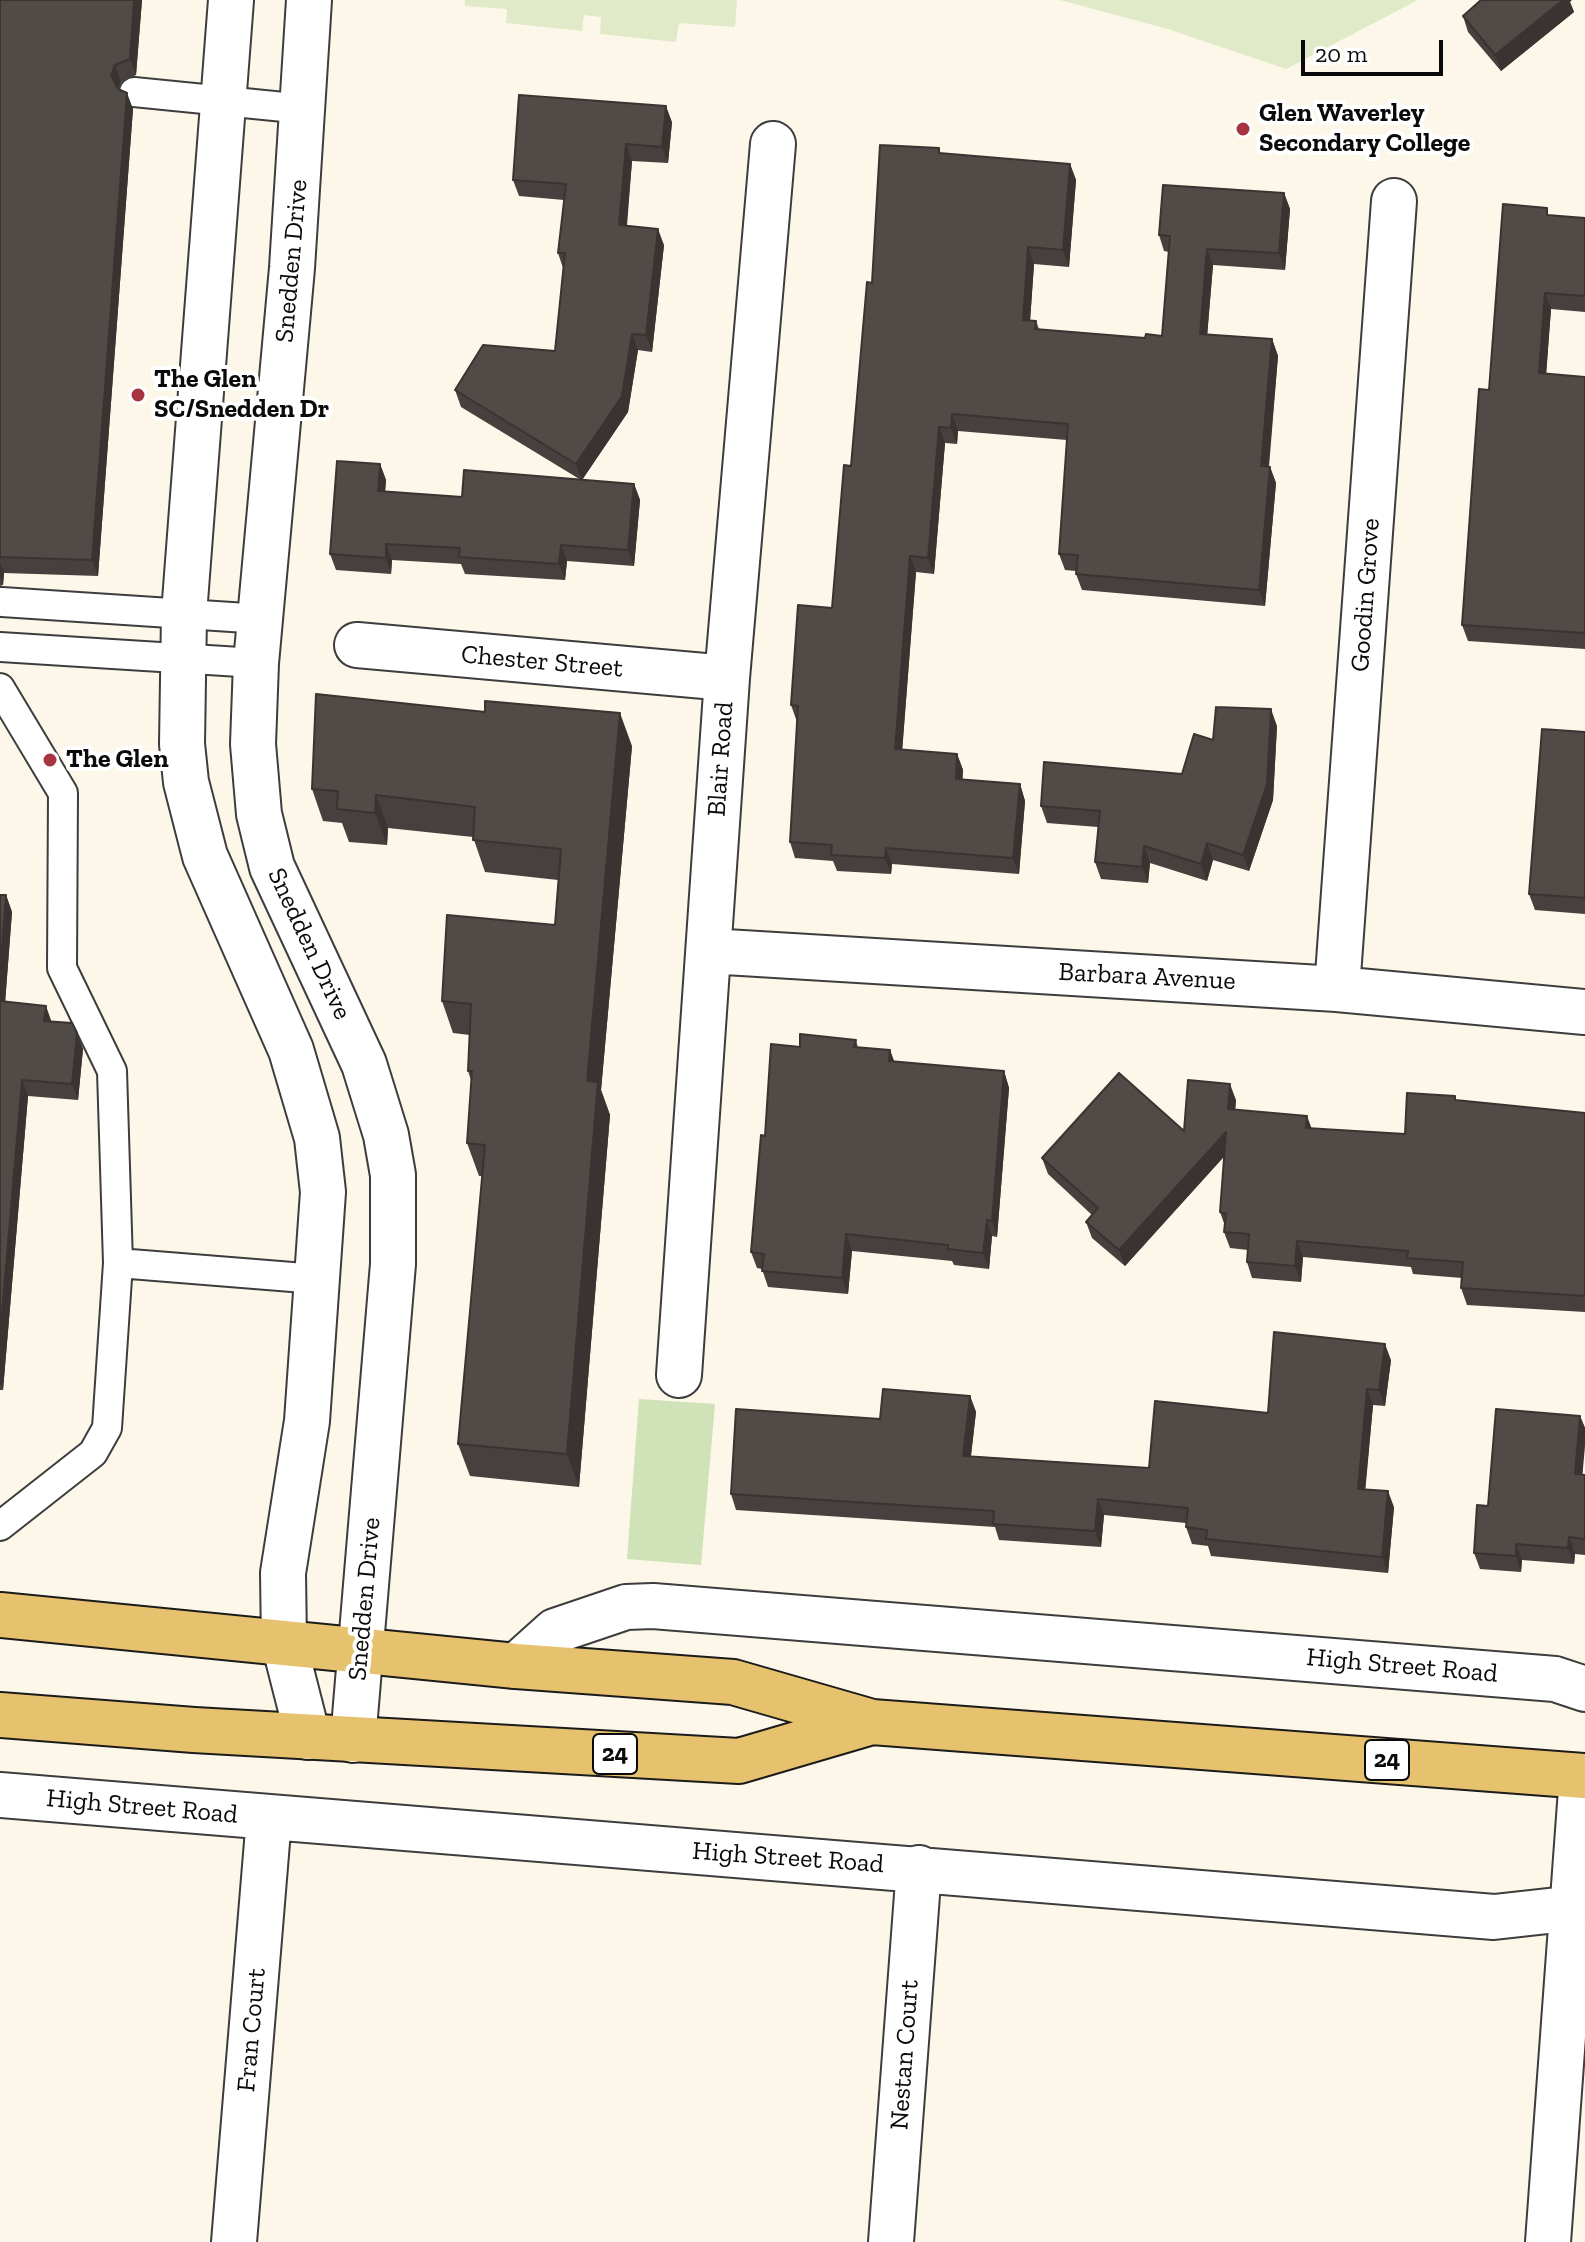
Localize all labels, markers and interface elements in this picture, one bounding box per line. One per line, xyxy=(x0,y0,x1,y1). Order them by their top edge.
scale bar xyxy=(1305,24,1447,74)
text: 20 m xyxy=(1315,39,1367,68)
place label: Glen Waverley Secondary College xyxy=(1259,98,1470,160)
marker: Glen Waverley Secondary College xyxy=(1234,120,1252,138)
street label: Snedden Drive xyxy=(269,178,315,344)
place label: The Glen SC/Snedden Dr xyxy=(154,364,329,426)
marker: The Glen SC/Snedden Dr xyxy=(129,386,147,404)
street label: Goodin Grove xyxy=(1345,517,1387,673)
street label: Chester Street xyxy=(460,639,624,685)
street label: Blair Road xyxy=(701,701,741,817)
place label: The Glen xyxy=(66,744,169,776)
marker: The Glen xyxy=(41,751,59,769)
street label: Snedden Drive xyxy=(260,863,358,1025)
street label: Barbara Avenue xyxy=(1058,957,1236,997)
street label: Snedden Drive xyxy=(342,1516,388,1682)
street label: High Street Road xyxy=(1305,1642,1499,1690)
road number: 24 xyxy=(593,1734,637,1774)
road number: 24 xyxy=(1365,1740,1409,1780)
street label: High Street Road xyxy=(45,1783,239,1831)
street label: High Street Road xyxy=(691,1836,885,1880)
street label: Fran Court xyxy=(231,1967,273,2093)
street label: Nestan Court xyxy=(884,1979,926,2131)

